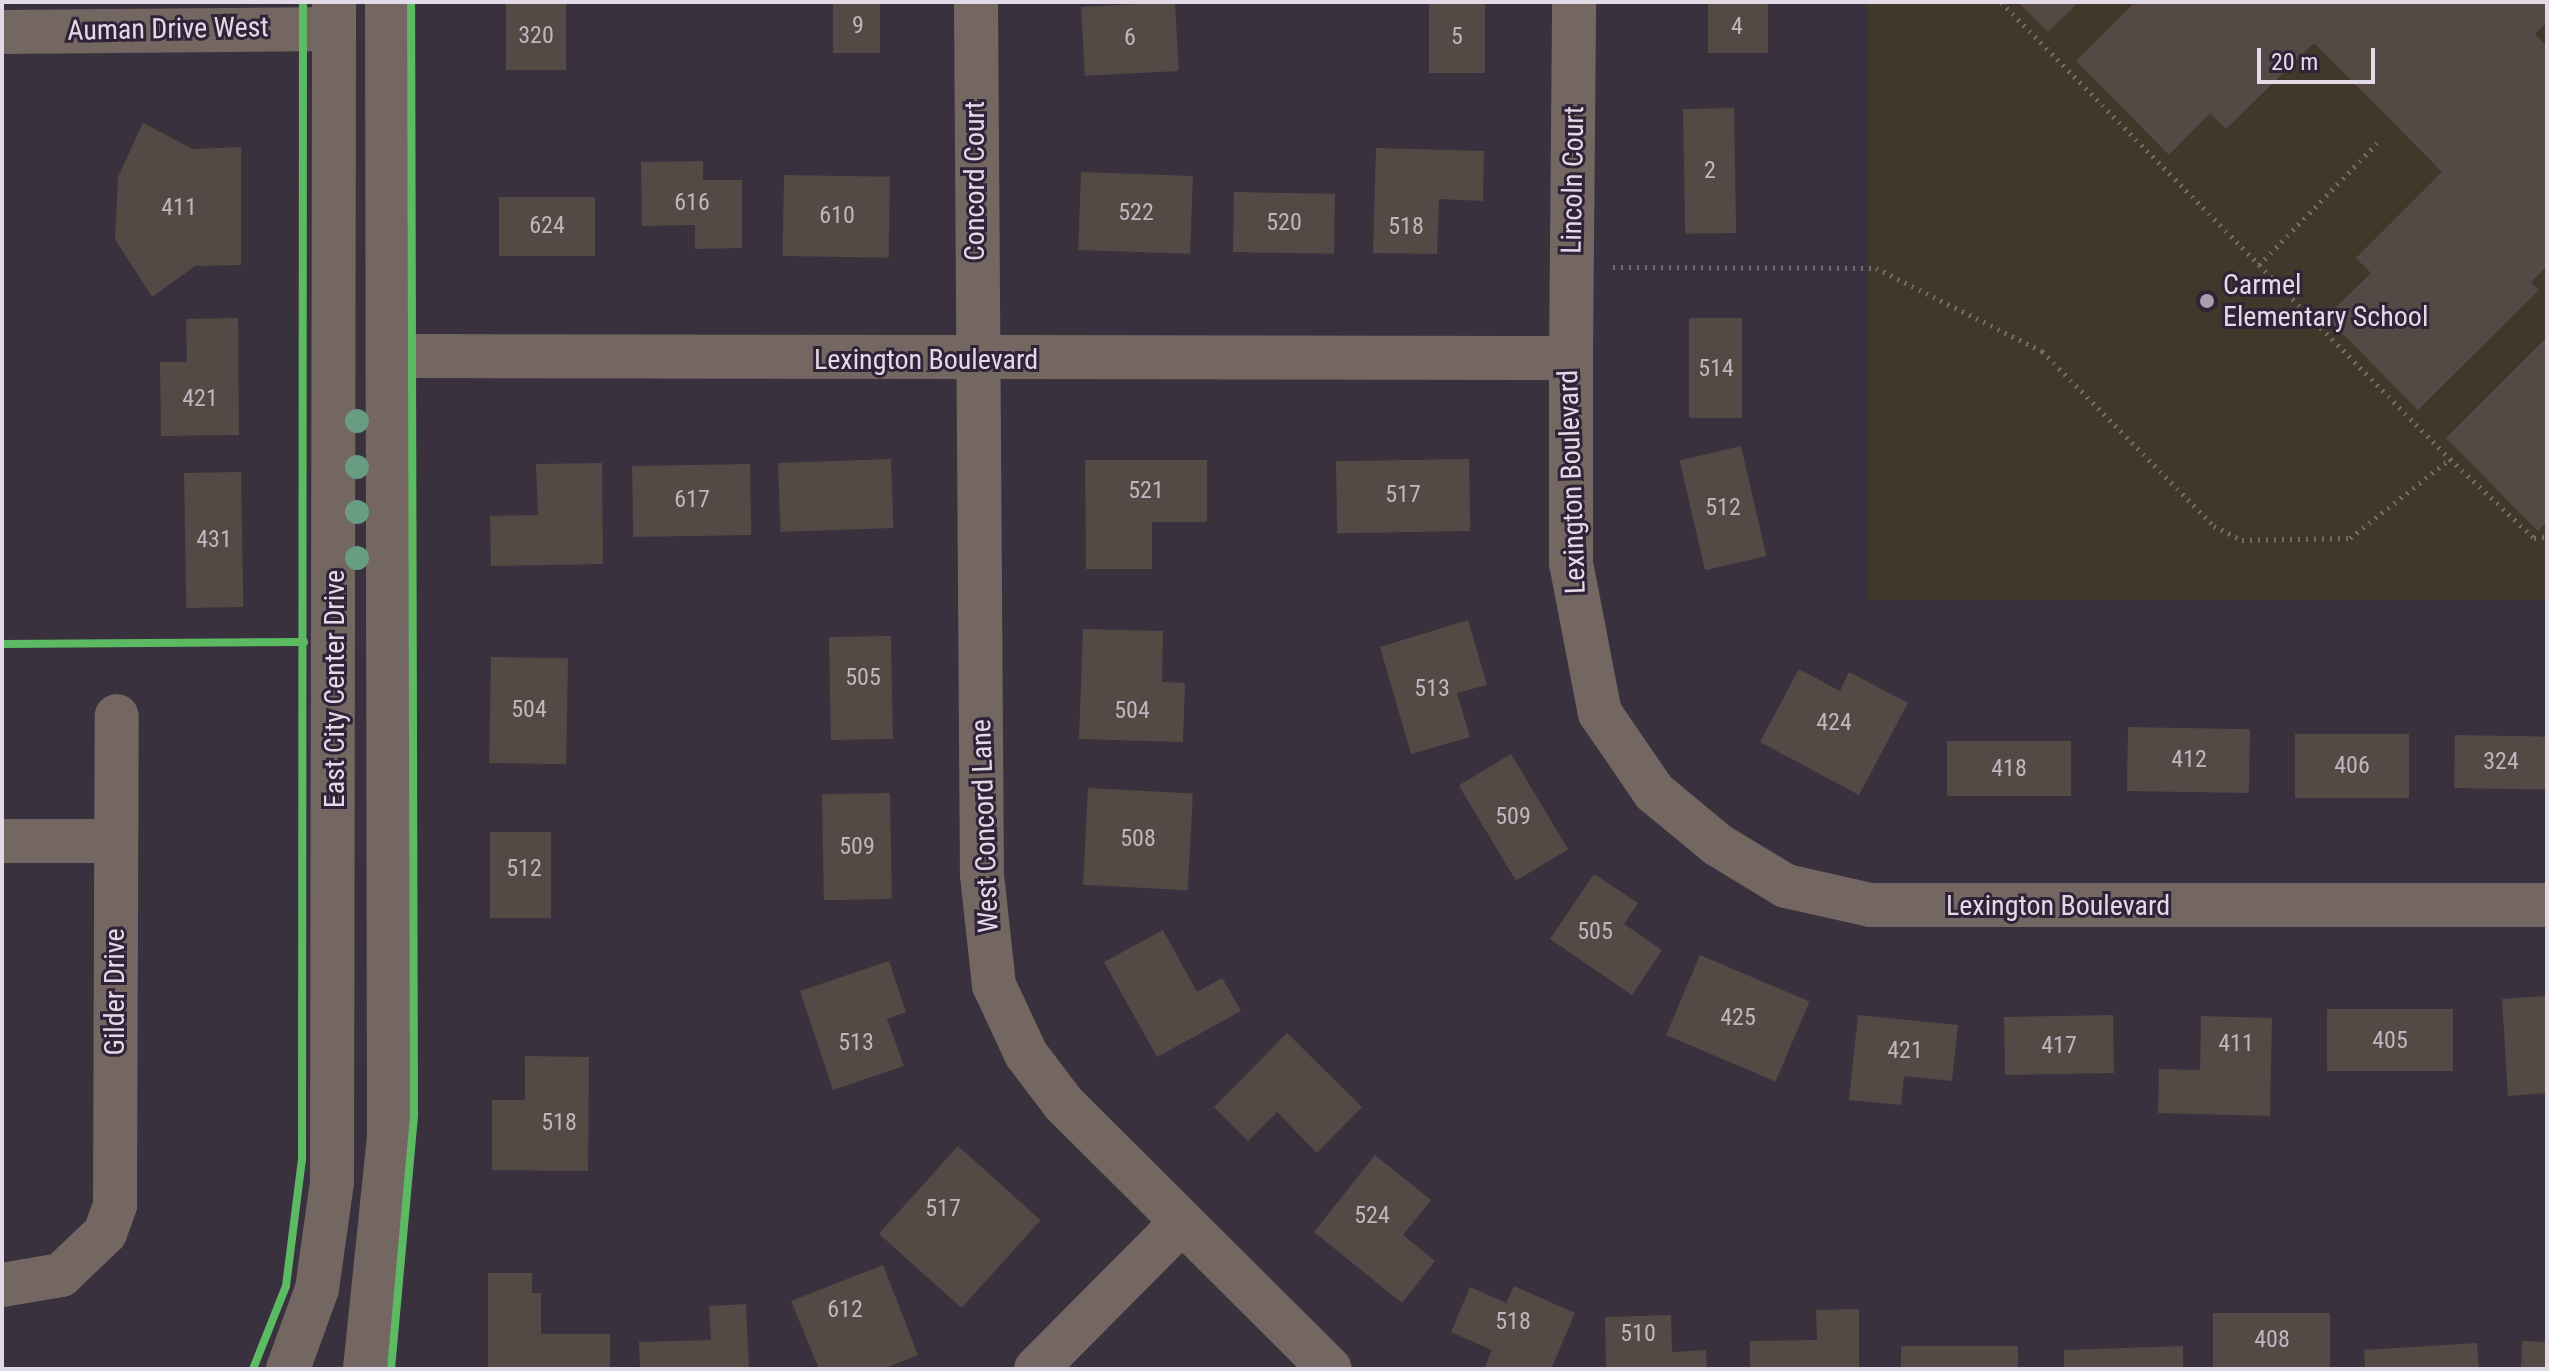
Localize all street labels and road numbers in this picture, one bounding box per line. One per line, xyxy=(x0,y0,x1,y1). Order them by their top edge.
street label: Auman Drive West xyxy=(67,10,269,48)
street label: Concord Court xyxy=(958,101,992,261)
street label: Lincoln Court xyxy=(1555,106,1591,254)
street label: Lexington Boulevard xyxy=(814,343,1038,377)
street label: Lexington Boulevard xyxy=(1551,369,1593,595)
street label: East City Center Drive xyxy=(318,570,352,808)
street label: West Concord Lane xyxy=(964,718,1006,934)
street label: Lexington Boulevard xyxy=(1946,889,2170,923)
street label: Gilder Drive xyxy=(98,928,132,1056)

